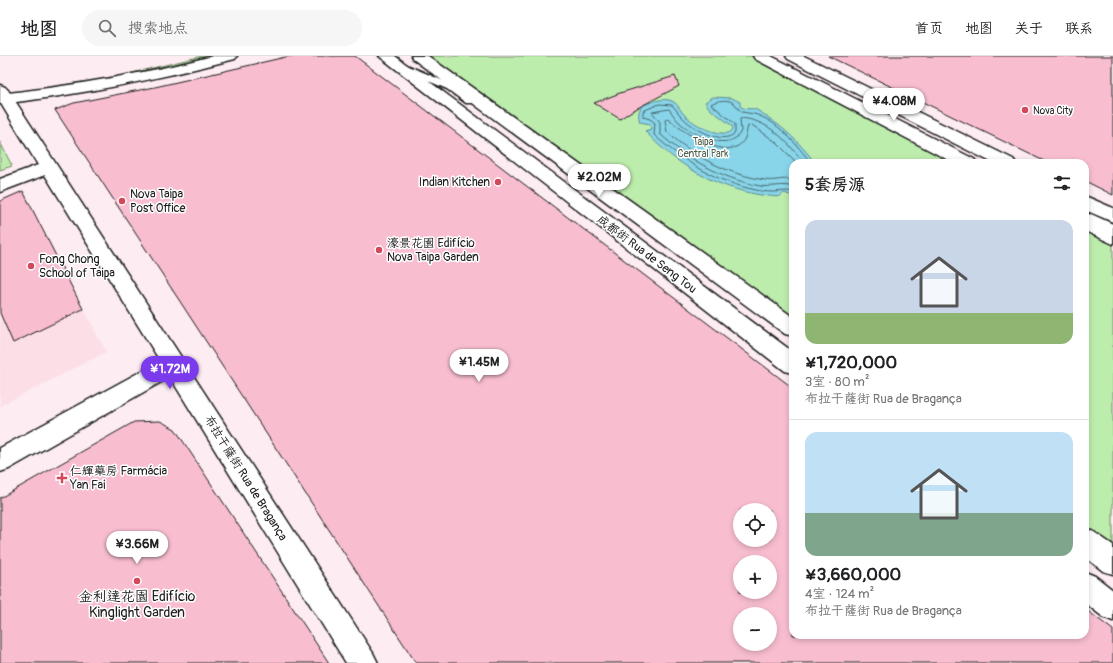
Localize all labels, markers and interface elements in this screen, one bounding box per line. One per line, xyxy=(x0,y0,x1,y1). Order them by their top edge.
search box xyxy=(82,10,362,46)
text: 地图 xyxy=(20,17,58,41)
icon: search xyxy=(96,17,118,39)
text: 搜索地点 xyxy=(128,19,188,38)
text: 首页 xyxy=(915,20,943,37)
text: 地图 xyxy=(965,20,993,37)
text: 关于 xyxy=(1015,20,1043,37)
text: 联系 xyxy=(1065,20,1093,37)
pin: ¥4.08M xyxy=(861,88,927,122)
text: ¥4.08M xyxy=(872,93,916,109)
marker: Nova City xyxy=(1020,105,1030,115)
place label: Nova City xyxy=(1033,105,1073,117)
park label: Taipa Central Park xyxy=(678,136,729,160)
pin: ¥2.02M xyxy=(566,164,632,198)
text: ¥2.02M xyxy=(577,169,621,185)
icon: filters xyxy=(1051,172,1073,194)
text: 5套房源 xyxy=(805,174,865,195)
place label: Indian Kitchen xyxy=(419,175,490,190)
marker: Indian Kitchen xyxy=(493,177,503,187)
place label: Nova Taipa Post Office xyxy=(130,187,186,216)
marker: Nova Taipa Post Office xyxy=(117,196,127,206)
street label: 成都街 Rua de Seng Tou xyxy=(594,212,700,297)
place label: 濠景花園 Edifício Nova Taipa Garden xyxy=(387,236,479,265)
marker: 濠景花園 Edifício Nova Taipa Garden xyxy=(374,245,384,255)
icon: home xyxy=(903,246,975,318)
place label: Fong Chong School of Taipa xyxy=(39,252,115,281)
marker: Fong Chong School of Taipa xyxy=(26,261,36,271)
pin: ¥1.45M xyxy=(446,349,512,383)
text: ¥1,720,000 xyxy=(805,352,897,373)
text: ¥1.45M xyxy=(459,354,499,370)
pin: ¥1.72M xyxy=(137,356,203,390)
text: ¥1.72M xyxy=(150,361,190,377)
text: 3室 · 80 m² xyxy=(805,374,869,390)
text: 布拉干薩街 Rua de Bragança xyxy=(805,391,962,407)
street label: 布拉干薩街 Rua de Bragança xyxy=(201,413,291,544)
icon: home xyxy=(903,458,975,530)
place label: 仁輝藥房 Farmácia Yan Fai xyxy=(69,464,167,493)
marker: 仁輝藥房 Farmácia Yan Fai xyxy=(57,473,67,483)
map controls xyxy=(733,503,777,651)
button: locate xyxy=(733,503,777,547)
pin: ¥3.66M xyxy=(104,531,170,565)
text: ¥3.66M xyxy=(115,536,159,552)
button: + xyxy=(733,555,777,599)
text: ¥3,660,000 xyxy=(805,564,901,585)
marker: 金利達花園 Edifício Kinglight Garden xyxy=(132,576,142,586)
text: 4室 · 124 m² xyxy=(805,586,874,602)
place label: 金利達花園 Edifício Kinglight Garden xyxy=(79,588,196,621)
text: 布拉干薩街 Rua de Bragança xyxy=(805,603,962,619)
button: − xyxy=(733,607,777,651)

